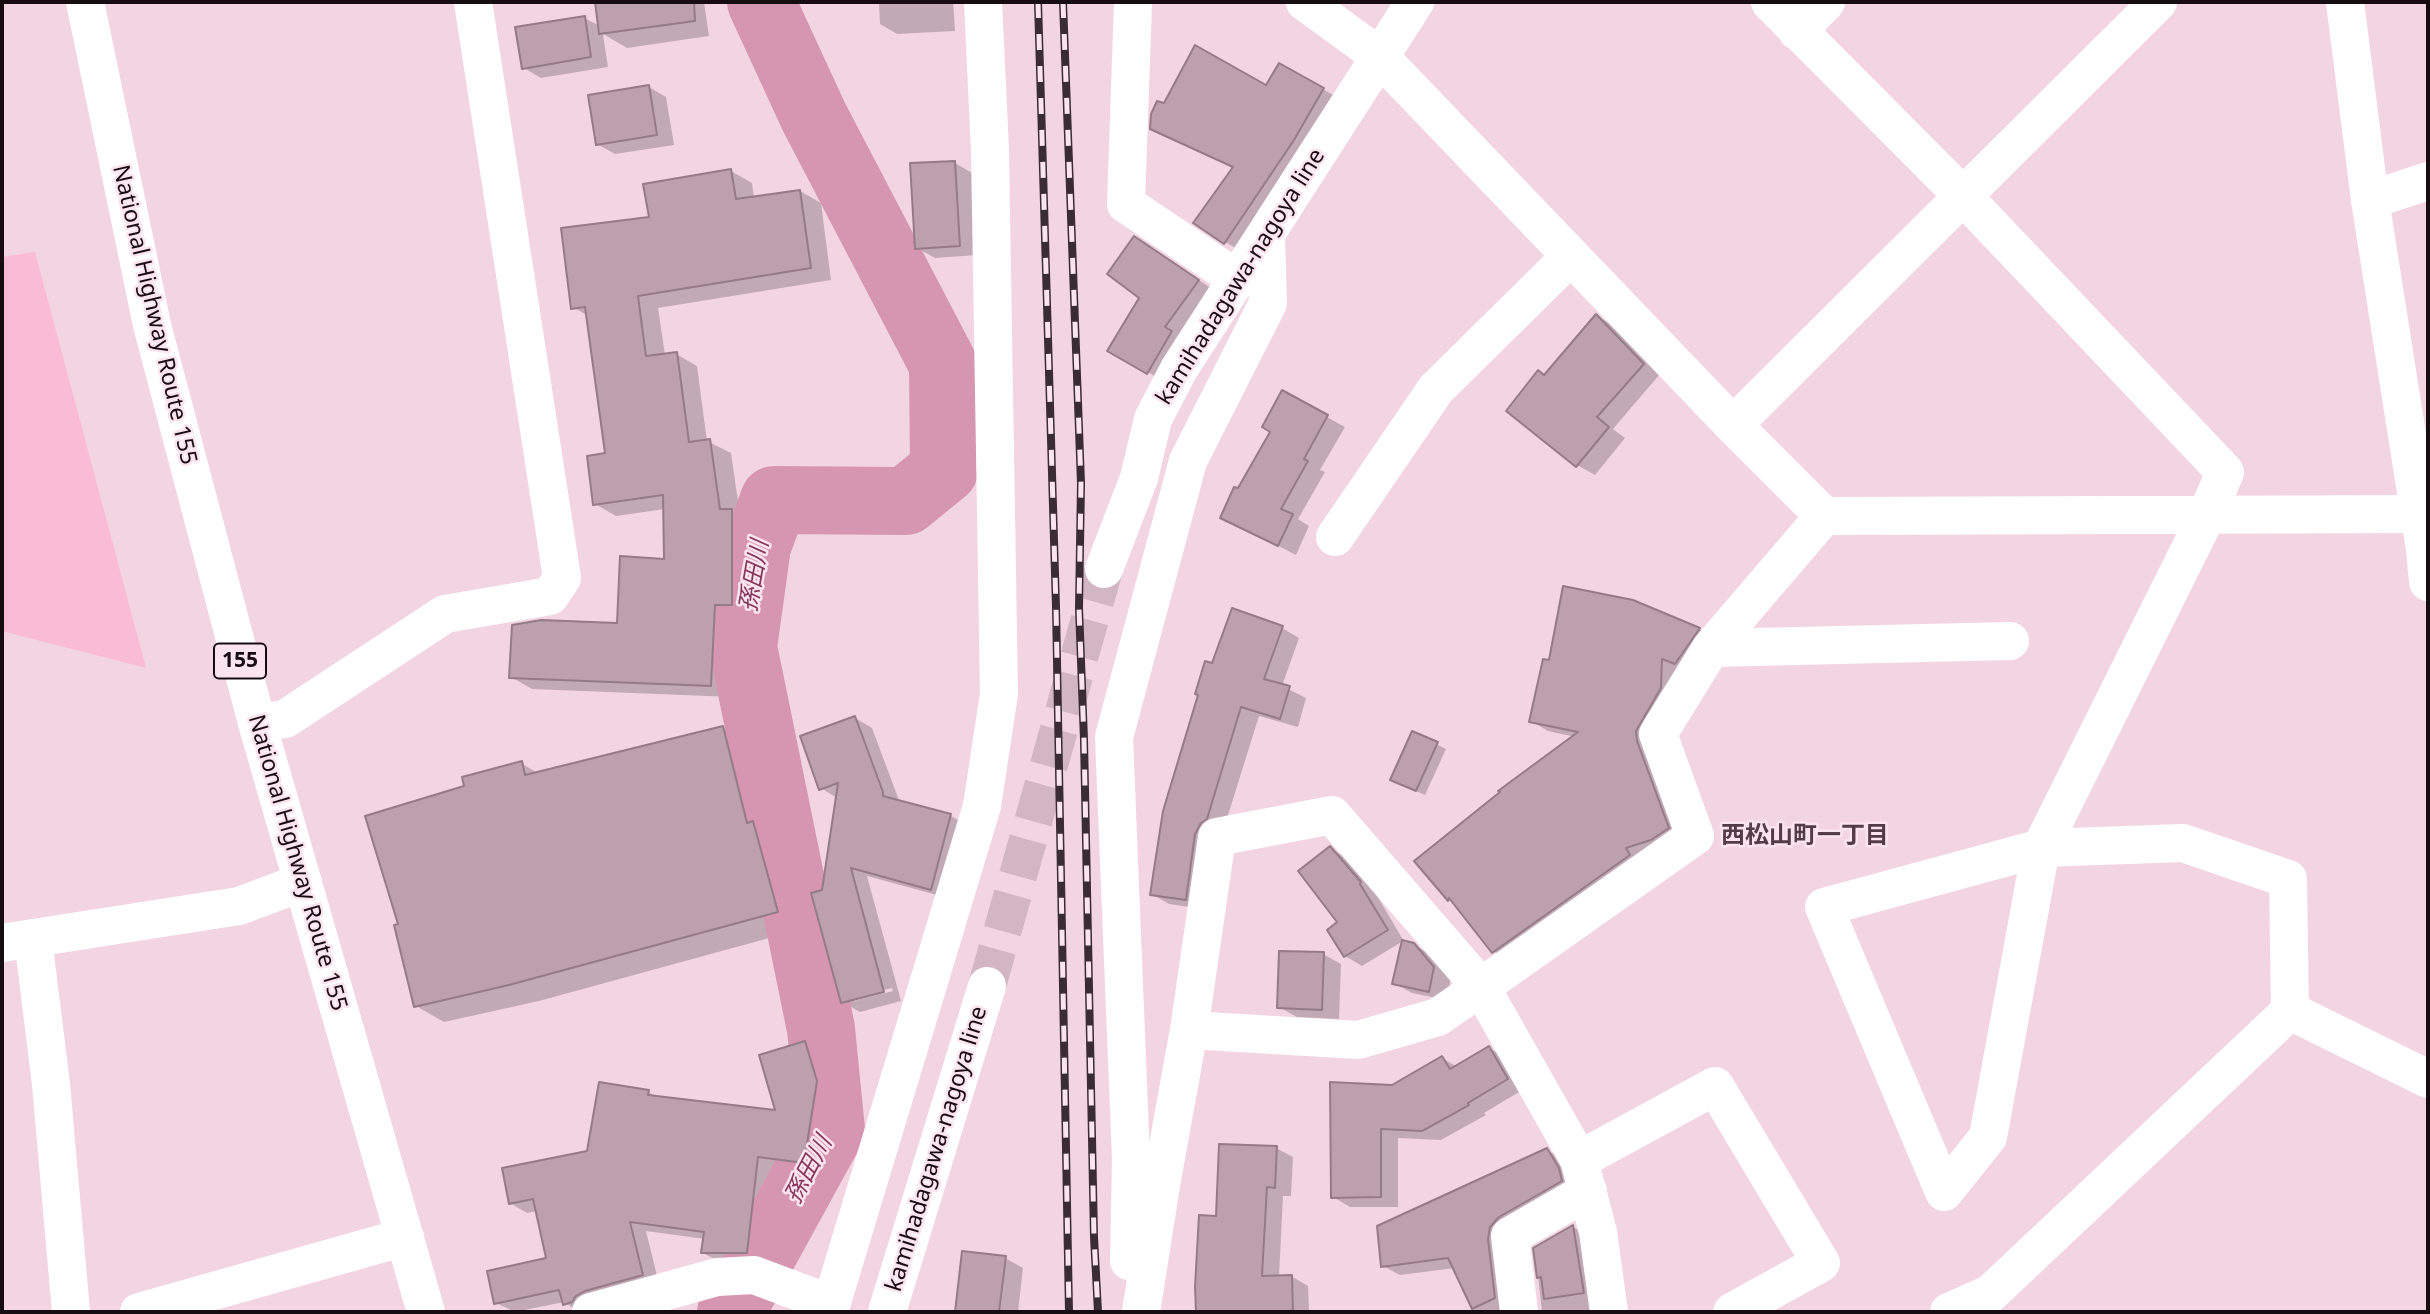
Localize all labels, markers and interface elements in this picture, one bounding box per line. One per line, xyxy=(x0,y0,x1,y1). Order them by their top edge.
street label: kamihadagawa-nagoya line xyxy=(1151,144,1331,410)
street label: National Highway Route 155 xyxy=(106,162,202,468)
water label: 孫田川 xyxy=(735,538,775,614)
road number: 155 xyxy=(214,644,266,678)
street label: National Highway Route 155 xyxy=(241,712,353,1014)
district label: 西松山町一丁目 xyxy=(1721,822,1889,850)
street label: kamihadagawa-nagoya line xyxy=(880,1003,994,1295)
water label: 孫田川 xyxy=(779,1131,839,1209)

